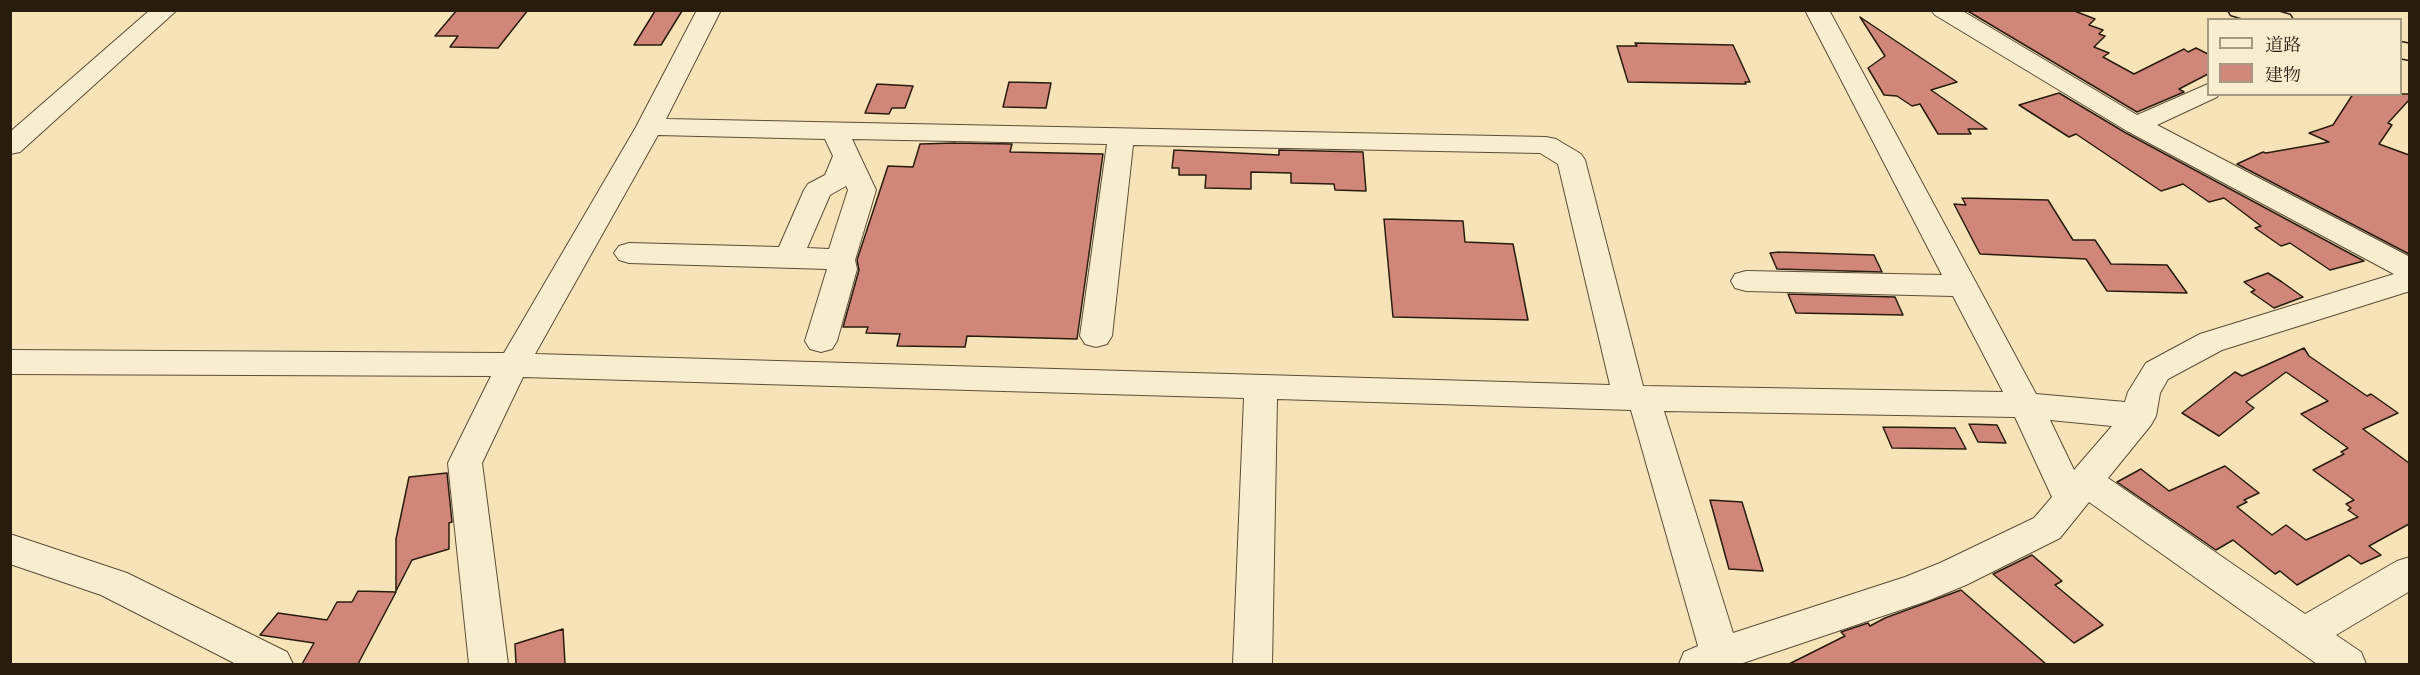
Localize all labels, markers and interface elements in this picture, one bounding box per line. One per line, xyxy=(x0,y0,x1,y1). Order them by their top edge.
legend xyxy=(2207,18,2402,96)
text: 道路 xyxy=(2265,34,2301,56)
text: 建物 xyxy=(2265,64,2301,86)

